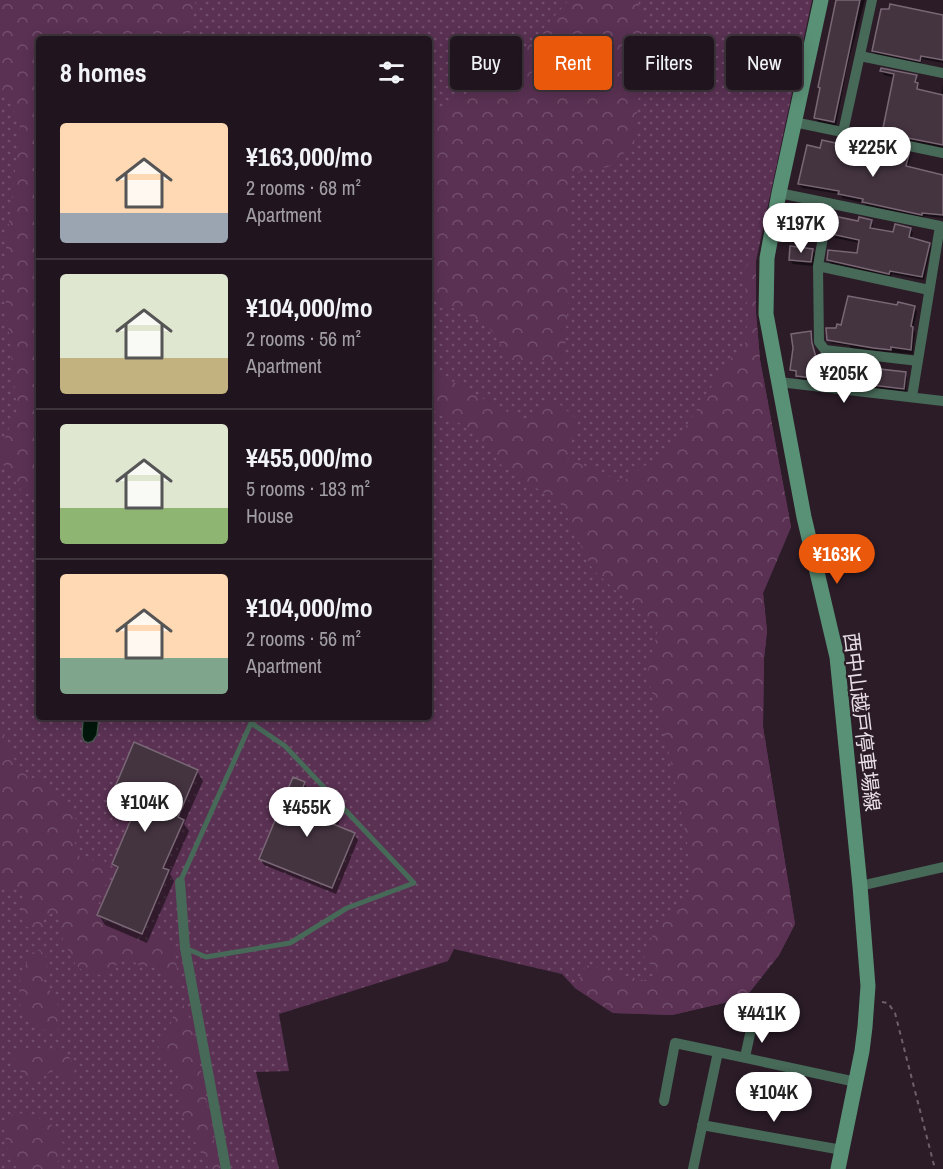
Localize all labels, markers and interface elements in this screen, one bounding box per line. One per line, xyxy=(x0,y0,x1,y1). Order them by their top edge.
chip: Buy xyxy=(450,36,522,90)
chip: Rent xyxy=(534,36,612,90)
chip: Filters xyxy=(624,36,714,90)
chip: New xyxy=(726,36,802,90)
text: 8 homes xyxy=(60,55,147,90)
icon: filters xyxy=(375,56,408,89)
pin: ¥225K xyxy=(831,127,915,178)
text: ¥225K xyxy=(849,133,897,160)
text: ¥163,000/mo xyxy=(246,139,373,174)
icon: home xyxy=(108,147,180,219)
text: 2 rooms · 68 m² xyxy=(246,174,361,201)
text: Apartment xyxy=(246,201,322,228)
pin: ¥197K xyxy=(759,203,843,254)
text: ¥197K xyxy=(777,209,825,236)
text: ¥104,000/mo xyxy=(246,290,373,325)
icon: home xyxy=(108,298,180,370)
text: 2 rooms · 56 m² xyxy=(246,325,361,352)
text: Apartment xyxy=(246,352,322,379)
pin: ¥205K xyxy=(802,353,886,404)
text: ¥205K xyxy=(820,359,868,386)
text: ¥455,000/mo xyxy=(246,440,373,475)
icon: home xyxy=(108,448,180,520)
text: 5 rooms · 183 m² xyxy=(246,475,370,502)
text: House xyxy=(246,502,293,529)
pin: ¥163K xyxy=(795,534,879,585)
text: ¥163K xyxy=(813,540,861,567)
text: ¥104,000/mo xyxy=(246,590,373,625)
icon: home xyxy=(108,598,180,670)
text: 2 rooms · 56 m² xyxy=(246,625,361,652)
street label: 西中山越戸停車場線 xyxy=(838,631,887,813)
text: Apartment xyxy=(246,652,322,679)
pin: ¥104K xyxy=(103,782,187,833)
pin: ¥455K xyxy=(265,787,349,838)
text: ¥104K xyxy=(121,788,169,815)
text: ¥455K xyxy=(283,793,331,820)
pin: ¥441K xyxy=(720,993,804,1044)
text: ¥441K xyxy=(738,999,786,1026)
pin: ¥104K xyxy=(732,1072,816,1123)
text: ¥104K xyxy=(750,1078,798,1105)

